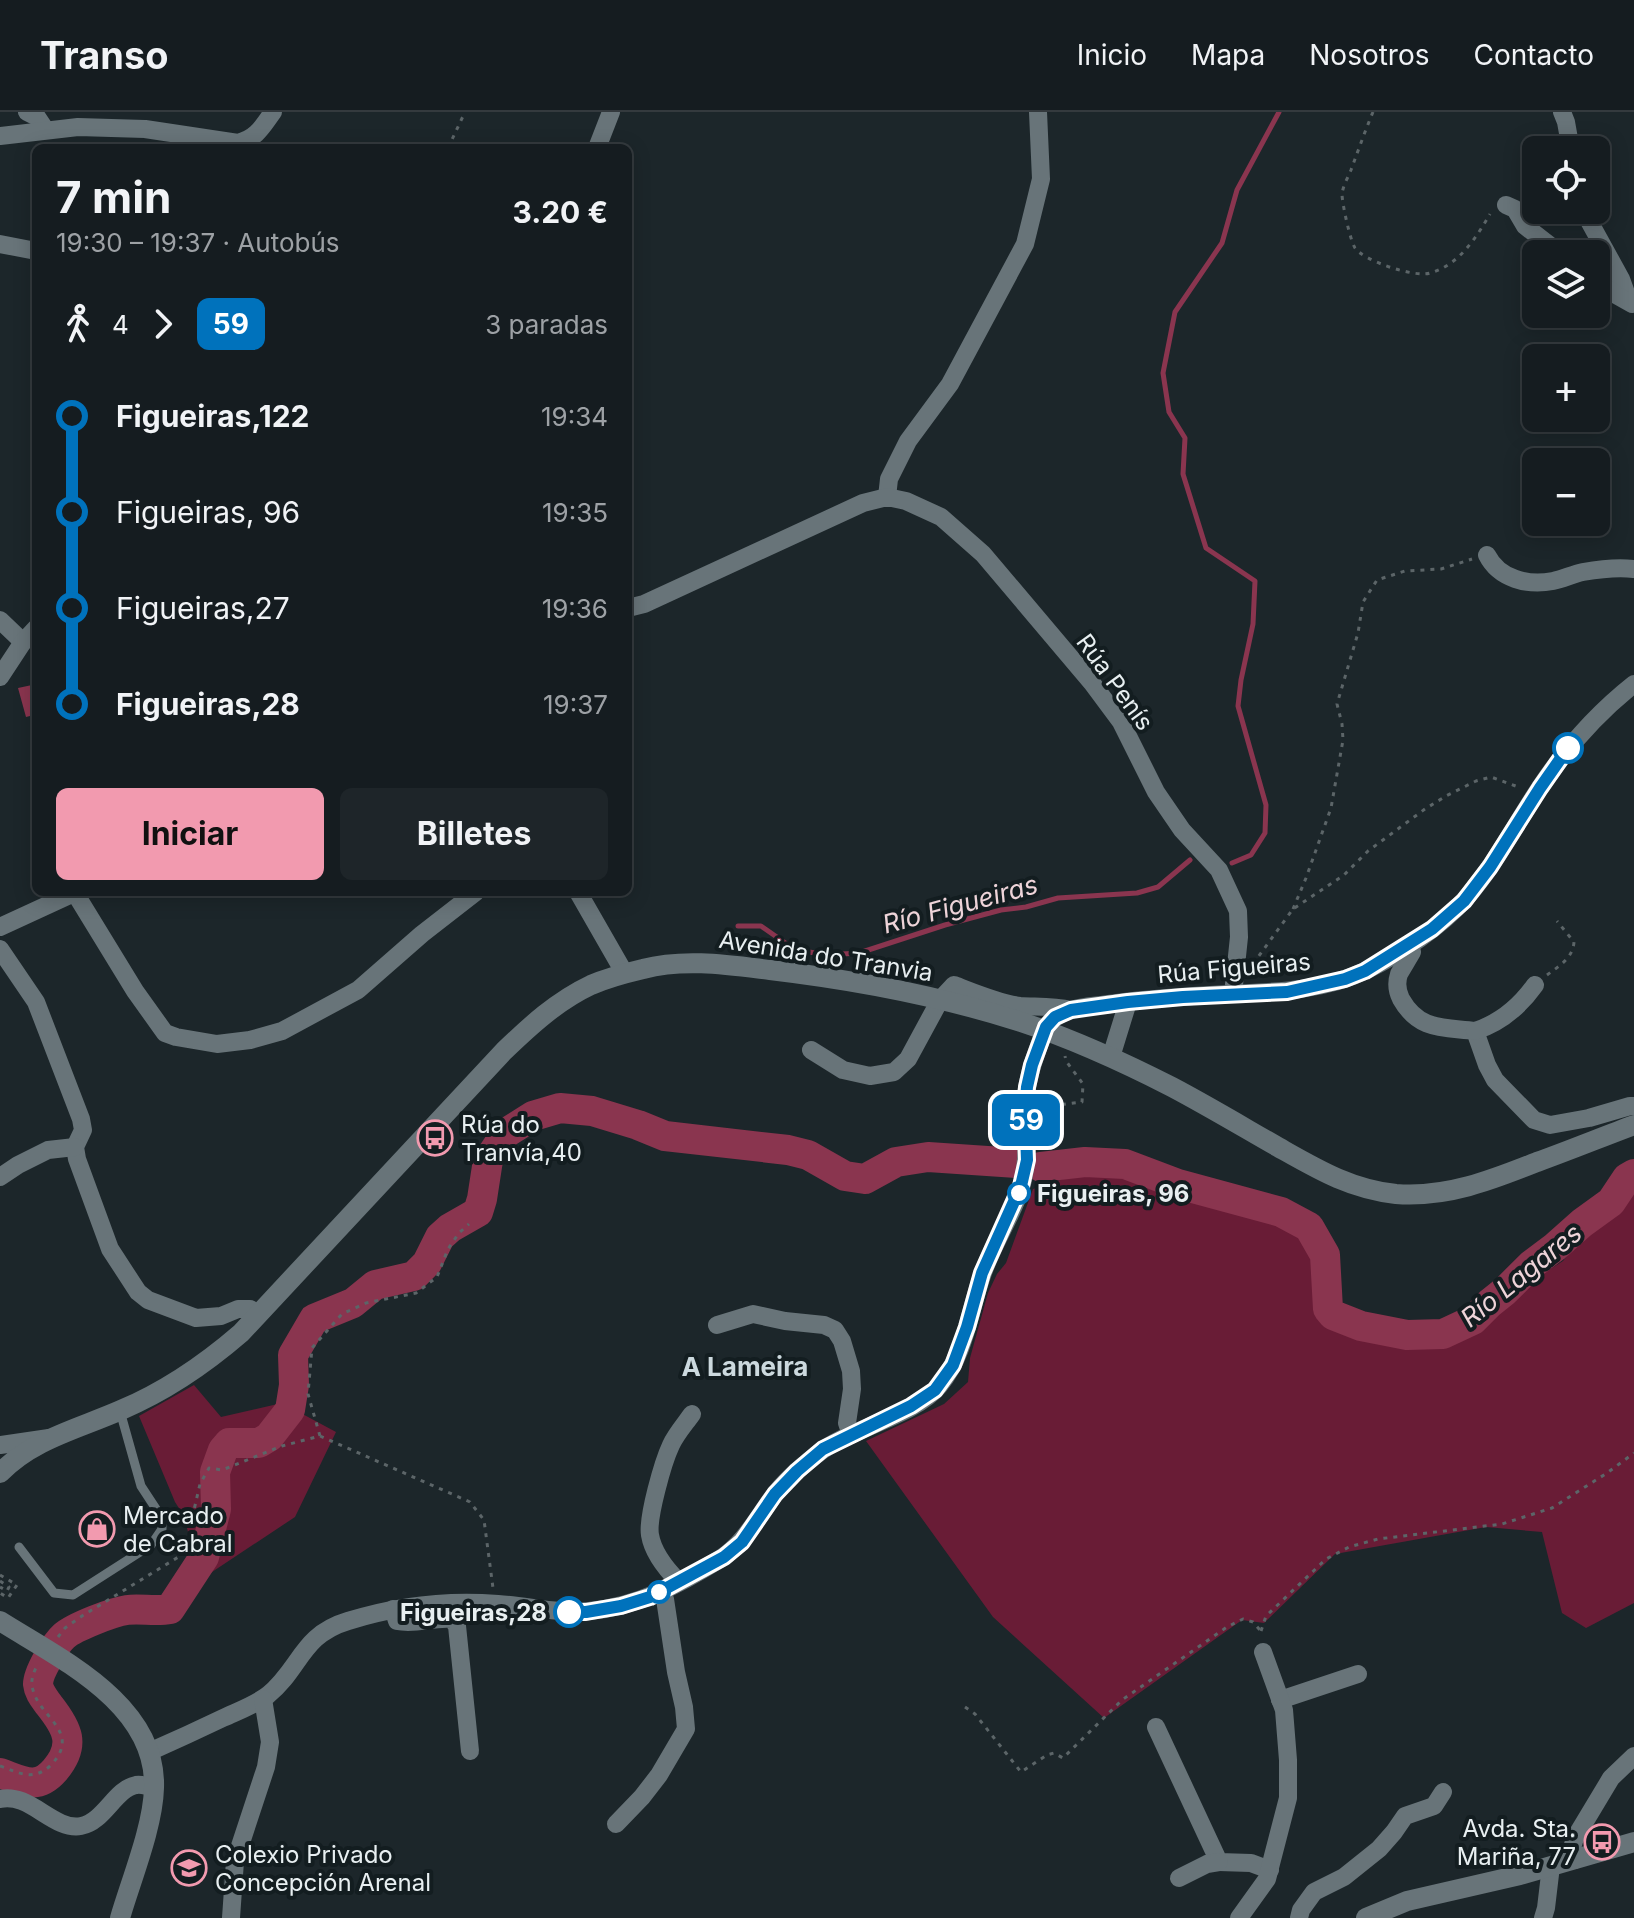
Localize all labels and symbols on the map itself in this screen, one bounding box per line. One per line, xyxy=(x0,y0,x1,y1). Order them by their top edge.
street label: Rúa Penís xyxy=(1070,628,1160,736)
unlabelled marker xyxy=(1553,733,1583,763)
water label: Río Figueiras xyxy=(879,868,1041,940)
street label: Avenida do Tranvia xyxy=(717,925,935,987)
street label: Rúa Figueiras xyxy=(1156,947,1312,989)
line badge: 59 xyxy=(990,1094,1062,1146)
place label: Rúa do Tranvía,40 xyxy=(461,1110,582,1167)
bus stop icon: Rúa do Tranvía,40 xyxy=(416,1119,454,1157)
place label: Figueiras, 96 xyxy=(1037,1179,1189,1208)
marker: Figueiras, 96 xyxy=(1008,1182,1030,1204)
water label: Río Lagares xyxy=(1454,1217,1588,1333)
district label: A Lameira xyxy=(682,1351,808,1382)
place label: Mercado de Cabral xyxy=(123,1501,232,1558)
shop icon: Mercado de Cabral xyxy=(78,1510,116,1548)
unlabelled marker xyxy=(648,1581,670,1603)
marker: Figueiras,28 xyxy=(554,1597,584,1627)
place label: Figueiras,28 xyxy=(400,1598,547,1627)
place label: Avda. Sta. Mariña, 77 xyxy=(1457,1814,1576,1871)
bus stop icon: Avda. Sta. Mariña, 77 xyxy=(1583,1823,1621,1861)
place label: Colexio Privado Concepción Arenal xyxy=(215,1840,431,1897)
school or university icon: Colexio Privado Concepción Arenal xyxy=(170,1849,208,1887)

